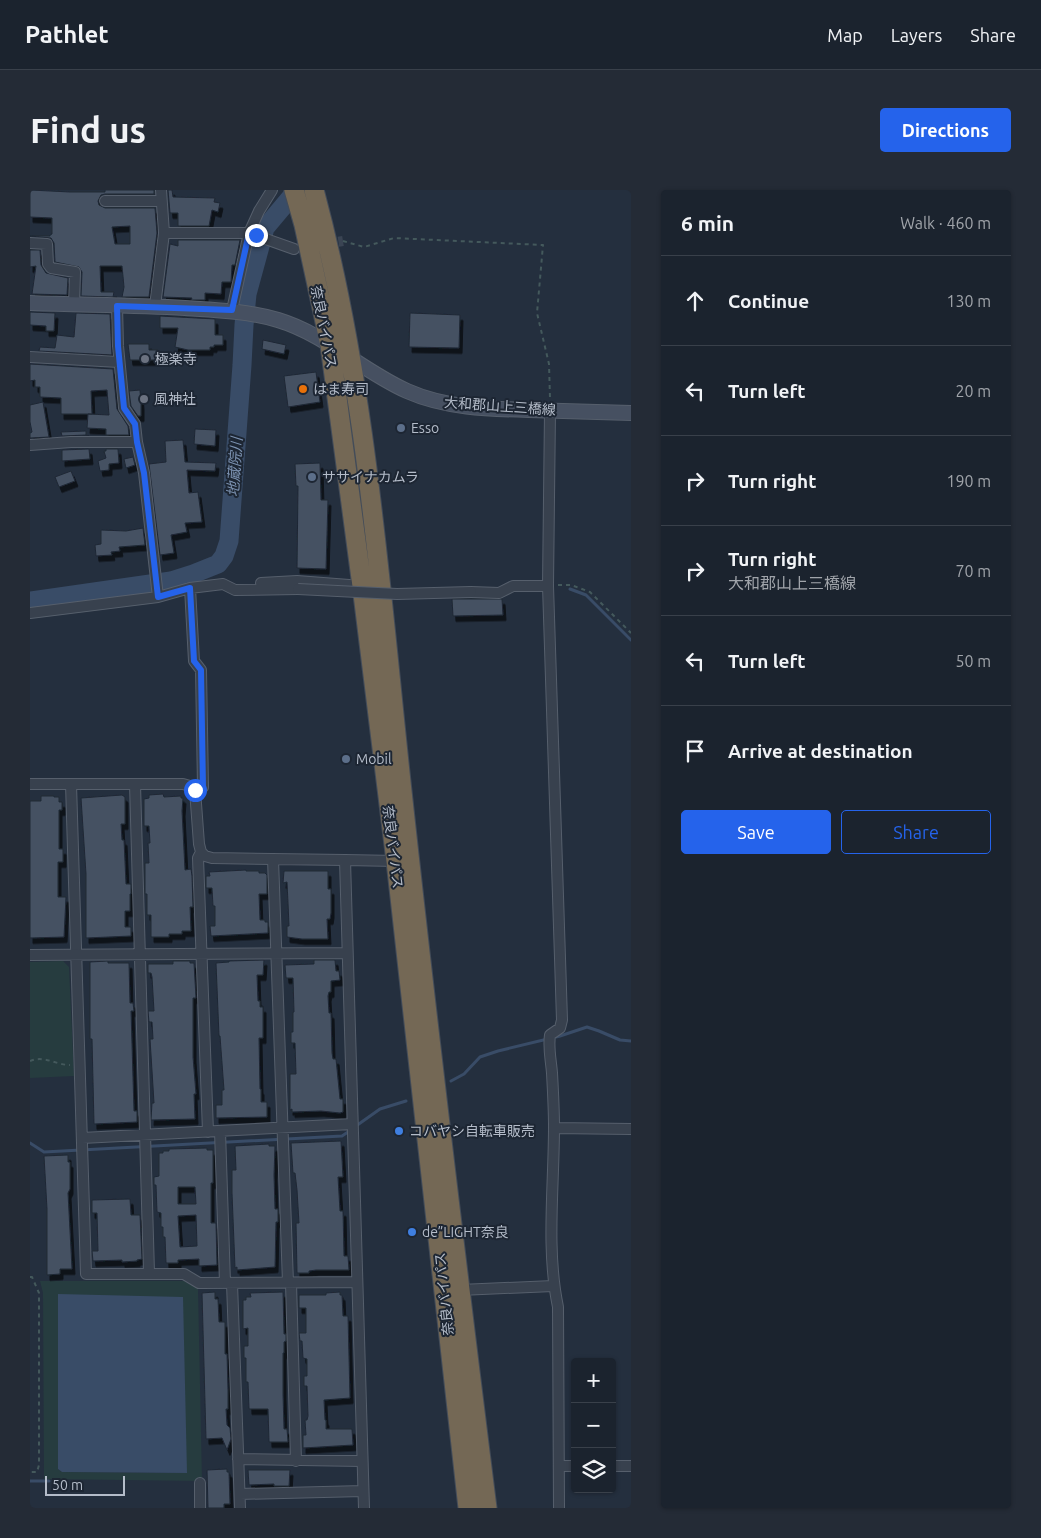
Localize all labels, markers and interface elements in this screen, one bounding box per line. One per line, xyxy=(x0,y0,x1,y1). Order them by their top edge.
text: Pathlet xyxy=(25,21,109,48)
text: Map xyxy=(827,25,863,45)
text: Layers xyxy=(891,25,942,45)
text: Share xyxy=(970,25,1016,45)
button: Directions xyxy=(880,108,1011,152)
text: Find us xyxy=(30,110,146,150)
text: 6 min xyxy=(681,211,734,235)
text: Walk · 460 m xyxy=(900,214,991,232)
route end xyxy=(245,224,268,247)
street label: 奈良バイパス xyxy=(308,284,340,370)
icon: ahead xyxy=(681,287,709,315)
text: Continue xyxy=(728,290,809,312)
text: 130 m xyxy=(946,292,991,310)
place label: 極楽寺 xyxy=(155,351,197,367)
marker: 極楽寺 xyxy=(139,353,151,365)
icon: left xyxy=(681,377,709,405)
text: Turn left xyxy=(728,380,806,402)
place label: はま寿司 xyxy=(313,381,369,397)
text: 20 m xyxy=(955,382,991,400)
marker: はま寿司 xyxy=(297,383,309,395)
place label: 風神社 xyxy=(154,391,196,407)
marker: 風神社 xyxy=(138,393,150,405)
street label: 大和郡山上三橋線 xyxy=(444,394,556,418)
place label: Esso xyxy=(411,420,439,436)
marker: Esso xyxy=(395,422,407,434)
water label: 地蔵院川 xyxy=(224,434,245,497)
icon: right xyxy=(681,467,709,495)
place label: ササイナカムラ xyxy=(322,469,419,485)
text: Turn right xyxy=(728,470,816,492)
marker: ササイナカムラ xyxy=(306,471,318,483)
text: 190 m xyxy=(946,472,991,490)
text: Turn right xyxy=(728,548,816,570)
icon: right xyxy=(681,557,709,585)
text: 70 m xyxy=(955,562,991,580)
text: 大和郡山上三橋線 xyxy=(728,574,856,592)
icon: left xyxy=(681,647,709,675)
text: Turn left xyxy=(728,650,806,672)
text: 50 m xyxy=(955,652,991,670)
icon: arrive xyxy=(681,737,709,765)
text: Arrive at destination xyxy=(728,740,913,762)
place label: Mobil xyxy=(356,751,392,767)
marker: Mobil xyxy=(340,753,352,765)
route start xyxy=(184,779,207,802)
street label: 奈良バイパス xyxy=(380,804,406,890)
button: Save xyxy=(681,810,831,854)
button: Share xyxy=(841,810,991,854)
place label: コバヤシ自転車販売 xyxy=(409,1123,535,1139)
marker: コバヤシ自転車販売 xyxy=(393,1125,405,1137)
place label: de”LIGHT奈良 xyxy=(422,1224,509,1240)
marker: de”LIGHT奈良 xyxy=(406,1226,418,1238)
street label: 奈良バイパス xyxy=(432,1252,456,1336)
map controls xyxy=(571,1358,616,1493)
button: + xyxy=(571,1358,616,1403)
button: − xyxy=(571,1403,616,1448)
button: layers xyxy=(571,1448,616,1493)
scale bar xyxy=(45,1473,125,1496)
text: 50 m xyxy=(52,1477,83,1493)

